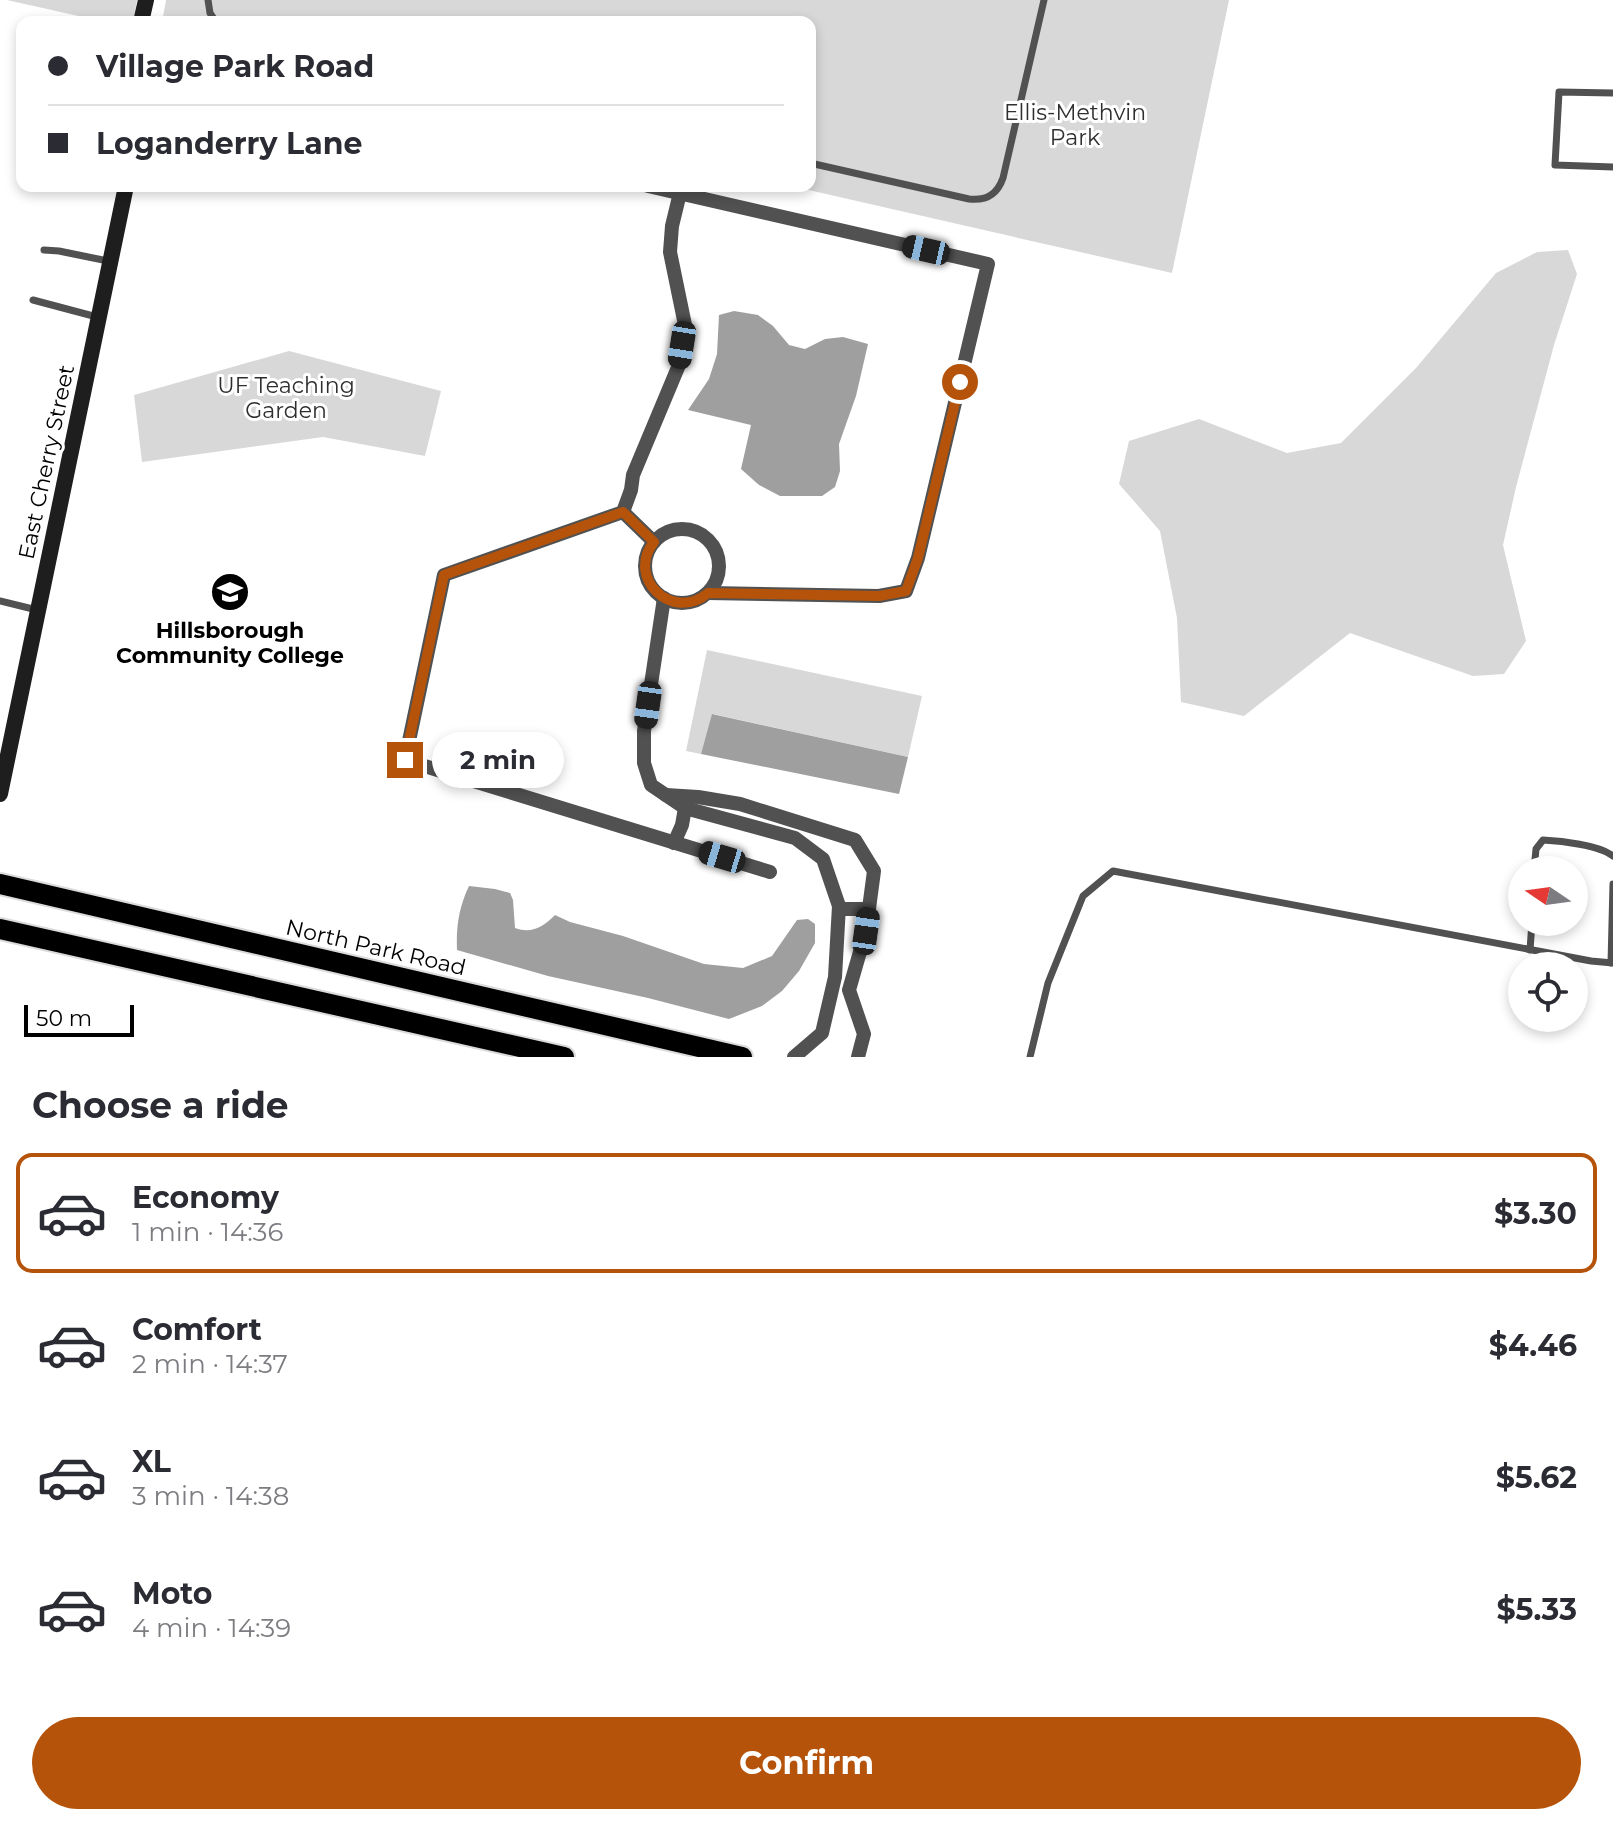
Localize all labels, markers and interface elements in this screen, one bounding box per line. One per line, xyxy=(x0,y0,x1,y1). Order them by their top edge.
text: Village Park Road xyxy=(96,48,374,85)
park label: Ellis-Methvin Park xyxy=(1004,99,1146,151)
text: Loganderry Lane xyxy=(96,125,362,162)
car xyxy=(900,233,952,267)
car xyxy=(666,319,698,371)
street label: East Cherry Street xyxy=(13,362,80,562)
route start xyxy=(942,364,978,400)
park label: UF Teaching Garden xyxy=(217,372,355,424)
school or university icon: Hillsborough Community College xyxy=(209,571,251,613)
place label: Hillsborough Community College xyxy=(116,617,344,669)
car xyxy=(633,680,663,730)
callout: 2 min xyxy=(433,732,565,788)
route end xyxy=(387,742,423,778)
text: 2 min xyxy=(460,744,536,776)
car xyxy=(696,839,748,875)
north arrow xyxy=(1508,856,1588,936)
map controls xyxy=(1508,856,1588,1032)
car xyxy=(851,906,881,956)
street label: North Park Road xyxy=(283,914,469,981)
button: locate xyxy=(1508,952,1588,1032)
scale bar xyxy=(24,1001,134,1037)
text: 50 m xyxy=(36,1005,92,1032)
text: Choose a ride xyxy=(32,1083,289,1127)
icon: car xyxy=(36,1177,108,1249)
text: Economy xyxy=(132,1179,279,1216)
text: $3.30 xyxy=(1494,1195,1577,1232)
text: 1 min · 14:36 xyxy=(132,1216,283,1248)
icon: car xyxy=(36,1309,108,1381)
text: Comfort xyxy=(132,1311,262,1348)
text: $4.46 xyxy=(1489,1327,1577,1364)
text: 2 min · 14:37 xyxy=(132,1348,288,1380)
icon: car xyxy=(36,1441,108,1513)
text: XL xyxy=(132,1443,171,1480)
text: $5.62 xyxy=(1496,1459,1577,1496)
text: 3 min · 14:38 xyxy=(132,1480,289,1512)
icon: car xyxy=(36,1573,108,1645)
text: Moto xyxy=(132,1575,213,1612)
text: $5.33 xyxy=(1496,1591,1577,1628)
text: 4 min · 14:39 xyxy=(132,1612,291,1644)
button: Confirm xyxy=(32,1717,1581,1809)

